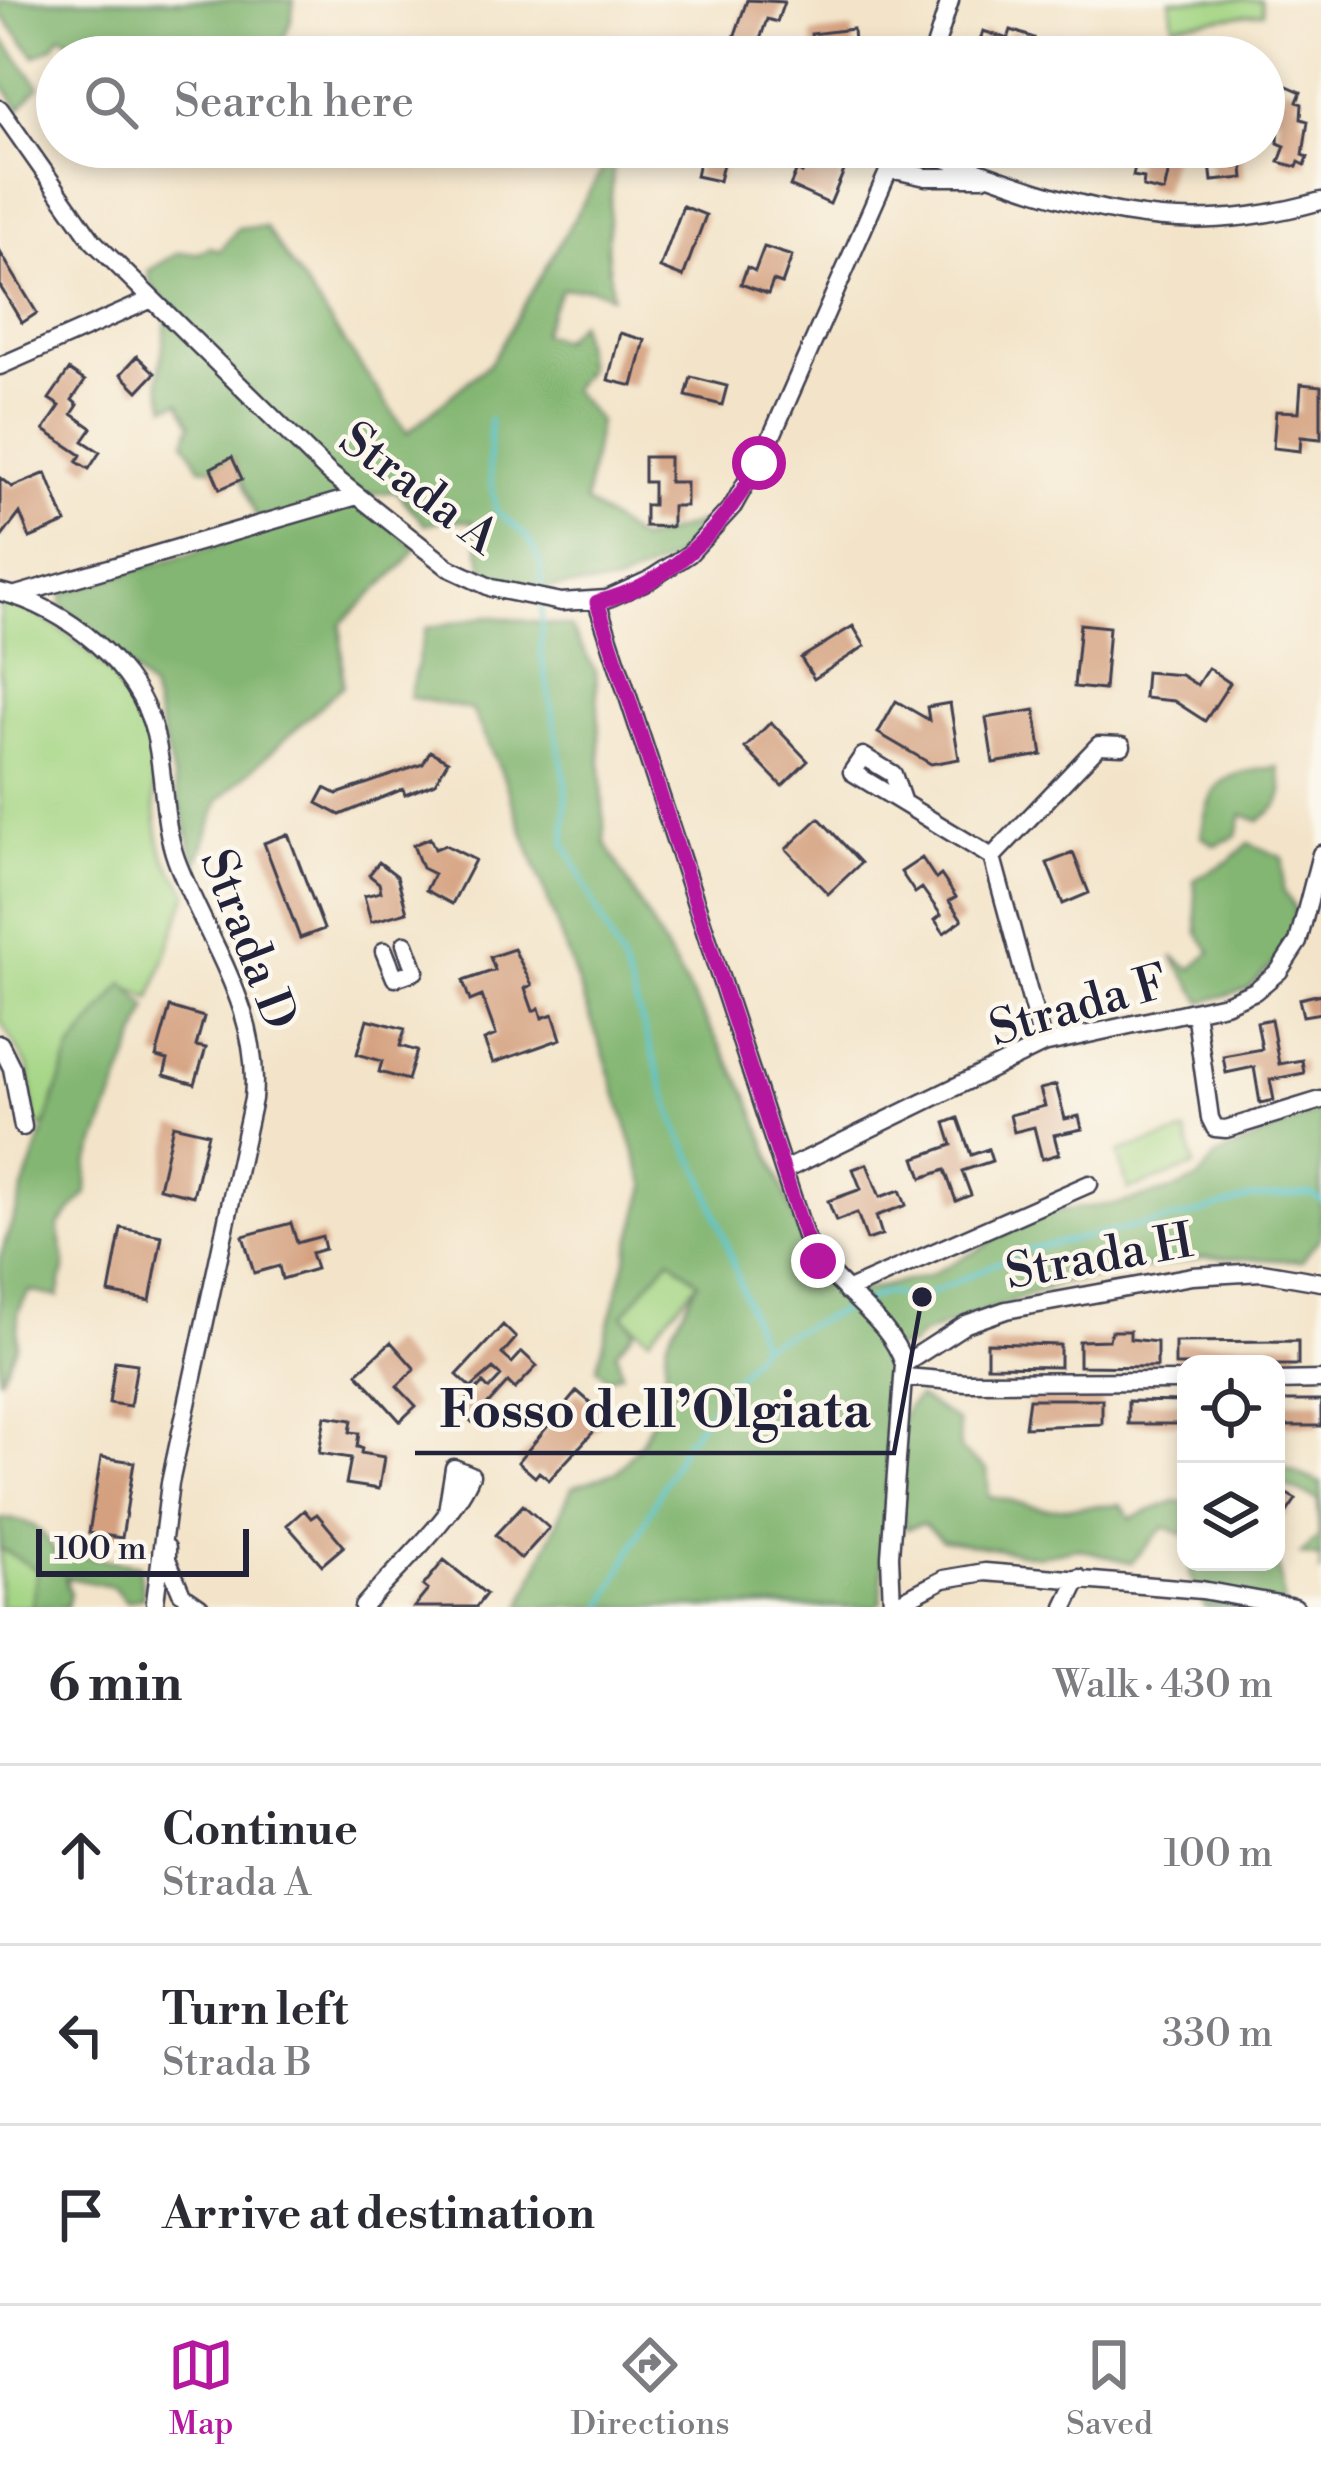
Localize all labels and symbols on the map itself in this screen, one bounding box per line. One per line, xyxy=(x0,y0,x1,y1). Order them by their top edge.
street label: Strada A xyxy=(327,410,510,569)
route start xyxy=(732,436,786,490)
street label: Strada D xyxy=(185,842,309,1039)
street label: Strada F xyxy=(983,953,1175,1061)
street label: Strada H xyxy=(1001,1212,1198,1304)
route end xyxy=(791,1234,845,1288)
callout: Fosso dell’Olgiata xyxy=(415,1366,894,1453)
text: Fosso dell’Olgiata xyxy=(439,1380,871,1444)
scale bar xyxy=(36,1523,249,1576)

